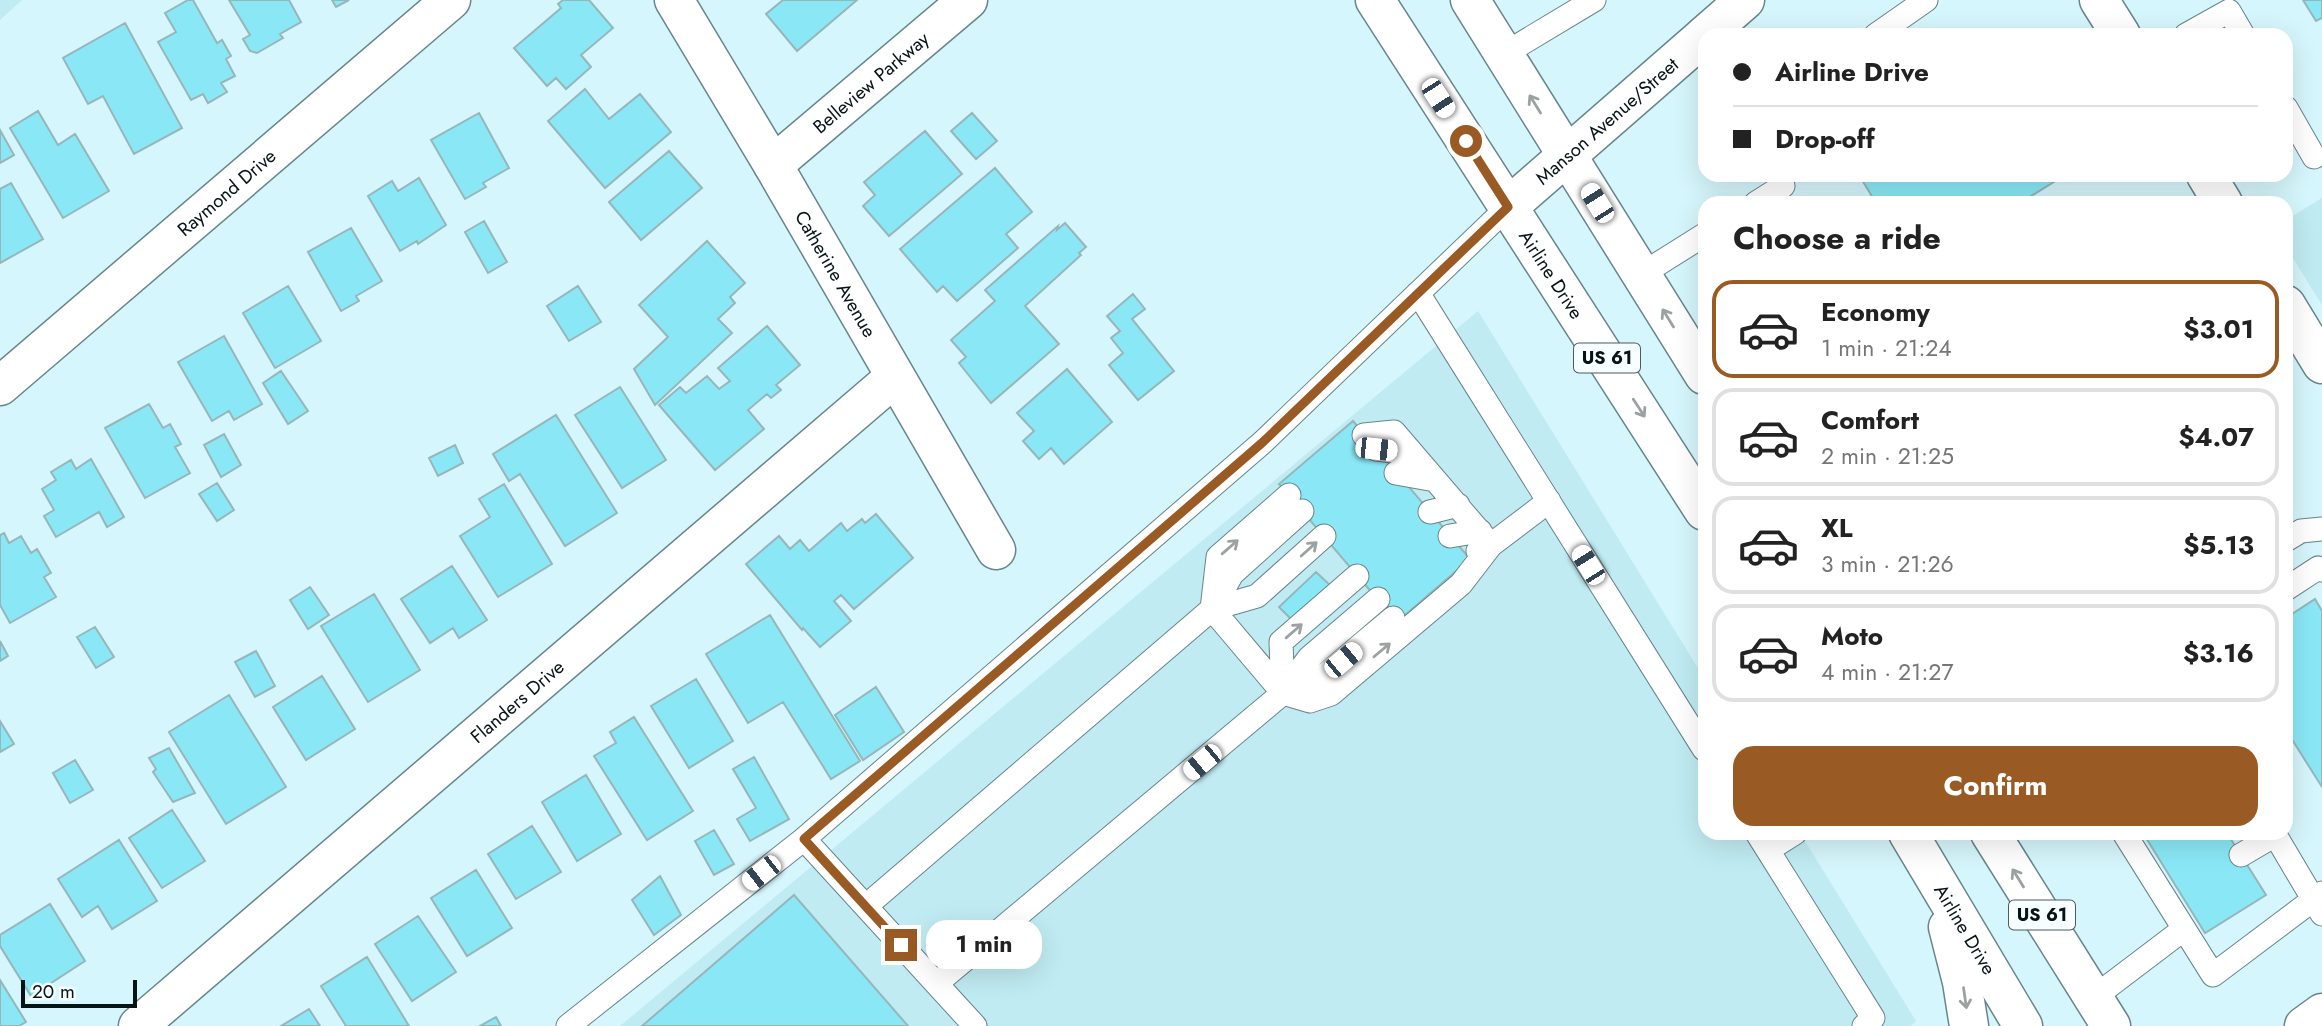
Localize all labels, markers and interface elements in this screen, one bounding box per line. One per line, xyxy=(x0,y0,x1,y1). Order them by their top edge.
street label: Belleview Parkway xyxy=(807,25,935,139)
street label: Manson Avenue/Street xyxy=(1529,51,1684,191)
text: Airline Drive xyxy=(1775,53,1929,91)
car xyxy=(1418,75,1459,121)
one-way arrow xyxy=(1527,94,1541,114)
text: Drop-off xyxy=(1775,120,1875,158)
route start xyxy=(1450,125,1482,157)
street label: Raymond Drive xyxy=(171,142,282,242)
car xyxy=(1577,180,1618,226)
street label: Catherine Avenue xyxy=(788,205,883,342)
text: Choose a ride xyxy=(1733,215,1941,261)
street label: Airline Drive xyxy=(1513,224,1590,324)
text: Economy xyxy=(1821,293,1930,331)
icon: car xyxy=(1737,298,1800,361)
one-way arrow xyxy=(1661,308,1675,328)
text: $3.01 xyxy=(2183,310,2254,348)
text: 1 min · 21:24 xyxy=(1821,331,1952,365)
road number: US 61 xyxy=(1574,344,1640,372)
one-way arrow xyxy=(1631,398,1646,417)
text: Comfort xyxy=(1821,401,1919,439)
icon: car xyxy=(1737,406,1800,469)
text: $4.07 xyxy=(2178,418,2254,456)
car xyxy=(1355,436,1398,462)
text: 2 min · 21:25 xyxy=(1821,439,1954,473)
text: XL xyxy=(1821,509,1853,547)
icon: car xyxy=(1737,514,1800,577)
text: $5.13 xyxy=(2183,526,2254,564)
one-way arrow xyxy=(1221,539,1239,555)
one-way arrow xyxy=(1300,541,1318,557)
car xyxy=(1568,542,1609,588)
text: 3 min · 21:26 xyxy=(1821,547,1954,581)
text: Moto xyxy=(1821,617,1883,655)
icon: car xyxy=(1737,622,1800,685)
one-way arrow xyxy=(1285,623,1303,639)
text: $3.16 xyxy=(2183,634,2254,672)
car xyxy=(1321,638,1366,682)
one-way arrow xyxy=(1373,643,1391,658)
street label: Flanders Drive xyxy=(464,653,570,749)
text: 4 min · 21:27 xyxy=(1821,655,1954,689)
car xyxy=(1180,740,1225,784)
button: Confirm xyxy=(1733,746,2258,826)
car xyxy=(738,852,785,894)
one-way arrow xyxy=(2011,868,2025,888)
street label: Airline Drive xyxy=(1928,879,2003,980)
road number: US 61 xyxy=(2009,900,2075,930)
callout: 1 min xyxy=(926,920,1041,970)
text: 1 min xyxy=(955,927,1013,961)
route end xyxy=(885,929,917,961)
scale bar xyxy=(21,977,136,1009)
text: 20 m xyxy=(32,978,75,1005)
one-way arrow xyxy=(1958,986,1971,1009)

